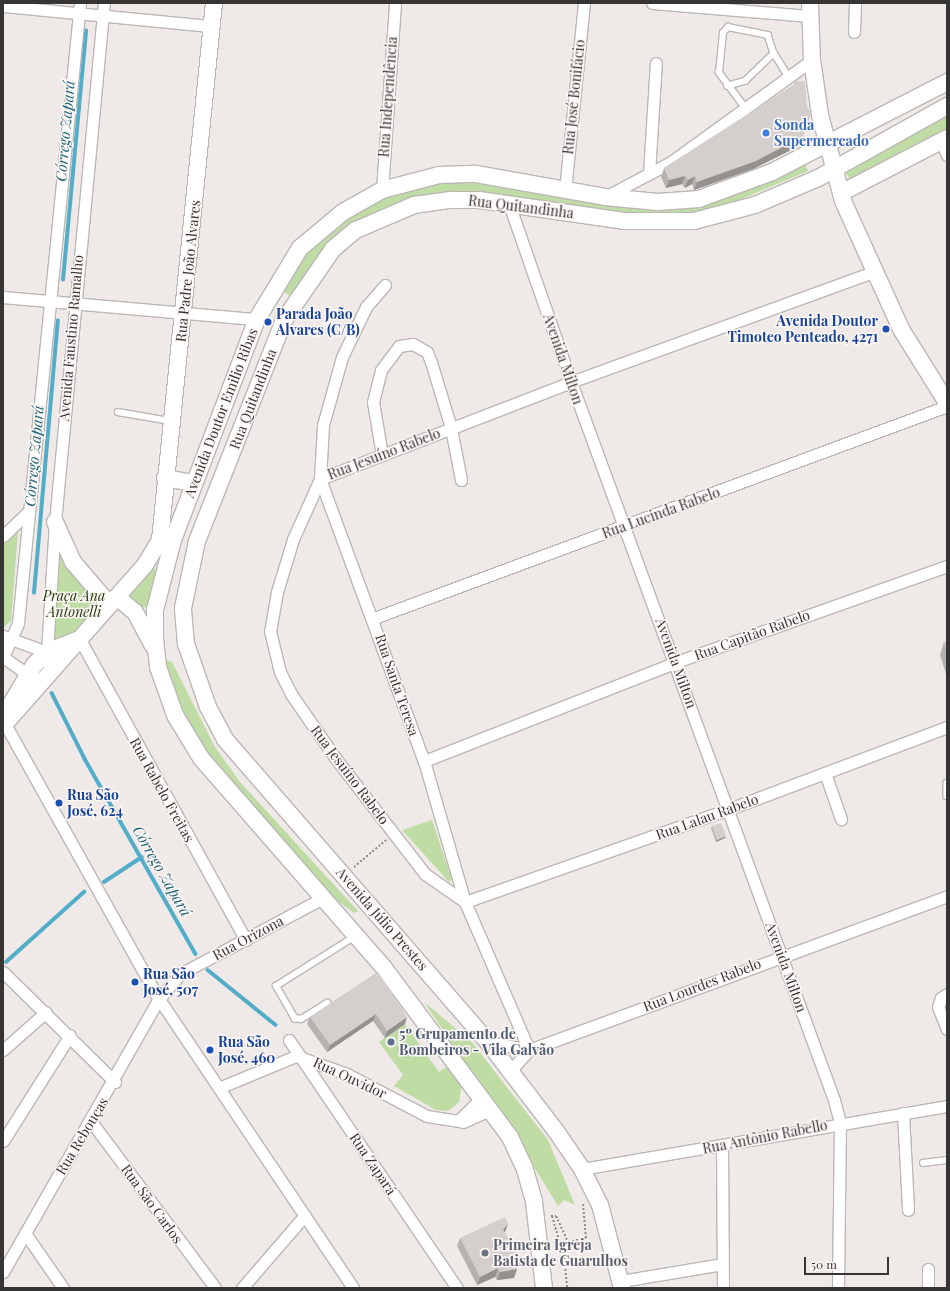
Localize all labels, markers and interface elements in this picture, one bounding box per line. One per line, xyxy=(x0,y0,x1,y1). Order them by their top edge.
street label: Rua Independência xyxy=(375,36,401,158)
street label: Rua José Bonifácio xyxy=(560,39,588,155)
water label: Córrego Zapará xyxy=(52,80,78,182)
place label: Sonda Supermercado xyxy=(774,117,869,150)
marker: Sonda Supermercado xyxy=(761,128,771,138)
street label: Rua Quitandinha xyxy=(467,192,575,222)
street label: Rua Padre João Alvares xyxy=(172,199,204,343)
street label: Avenida Faustino Ramalho xyxy=(55,254,87,422)
place label: Parada João Alvares (C/B) xyxy=(276,306,360,338)
street label: Avenida Milton xyxy=(540,311,586,407)
place label: Avenida Doutor Timoteo Penteado, 4271 xyxy=(727,313,878,346)
marker: Parada João Alvares (C/B) xyxy=(263,317,273,327)
marker: Avenida Doutor Timoteo Penteado, 4271 xyxy=(881,324,891,334)
street label: Avenida Doutor Emilio Ribas xyxy=(181,326,261,500)
street label: Rua Quitandinha xyxy=(226,346,280,452)
water label: Córrego Zapará xyxy=(21,405,47,507)
street label: Rua Jesuíno Rabelo xyxy=(325,425,443,483)
street label: Rua Lucinda Rabelo xyxy=(600,484,722,542)
park label: Praça Ana Antonelli xyxy=(43,588,105,620)
street label: Rua Capitão Rabelo xyxy=(692,606,812,664)
street label: Avenida Milton xyxy=(652,616,700,710)
street label: Rua Santa Teresa xyxy=(372,631,422,739)
street label: Rua Jesuíno Rabelo xyxy=(307,722,393,828)
street label: Rua Rabelo Freitas xyxy=(126,735,198,845)
place label: Rua São José, 624 xyxy=(67,787,123,820)
street label: Rua Lalau Rabelo xyxy=(653,791,761,843)
marker: Rua São José, 624 xyxy=(54,798,64,808)
water label: Córrego Zapará xyxy=(129,822,195,920)
street label: Avenida Júlio Prestes xyxy=(333,864,431,974)
street label: Rua Orizona xyxy=(210,912,286,964)
street label: Avenida Milton xyxy=(762,920,810,1014)
street label: Rua Lourdes Rabelo xyxy=(641,955,763,1015)
place label: Rua São José, 507 xyxy=(143,966,198,998)
marker: Rua São José, 507 xyxy=(130,977,140,987)
place label: 5º Grupamento de Bombeiros - Vila Galvão xyxy=(399,1026,555,1058)
place label: Rua São José, 460 xyxy=(218,1034,276,1066)
marker: 5º Grupamento de Bombeiros - Vila Galvão xyxy=(386,1037,396,1047)
marker: Rua São José, 460 xyxy=(205,1045,215,1055)
street label: Rua Ouvidor xyxy=(311,1054,389,1102)
street label: Rua Rebouças xyxy=(52,1094,112,1178)
street label: Rua Antônio Rabello xyxy=(701,1117,829,1157)
street label: Rua Zapará xyxy=(346,1130,400,1198)
street label: Rua São Carlos xyxy=(118,1161,186,1247)
place label: Primeira Igreja Batista de Guarulhos xyxy=(493,1237,628,1270)
marker: Primeira Igreja Batista de Guarulhos xyxy=(480,1248,490,1258)
scale bar xyxy=(806,1249,891,1275)
text: 50 m xyxy=(811,1256,837,1272)

